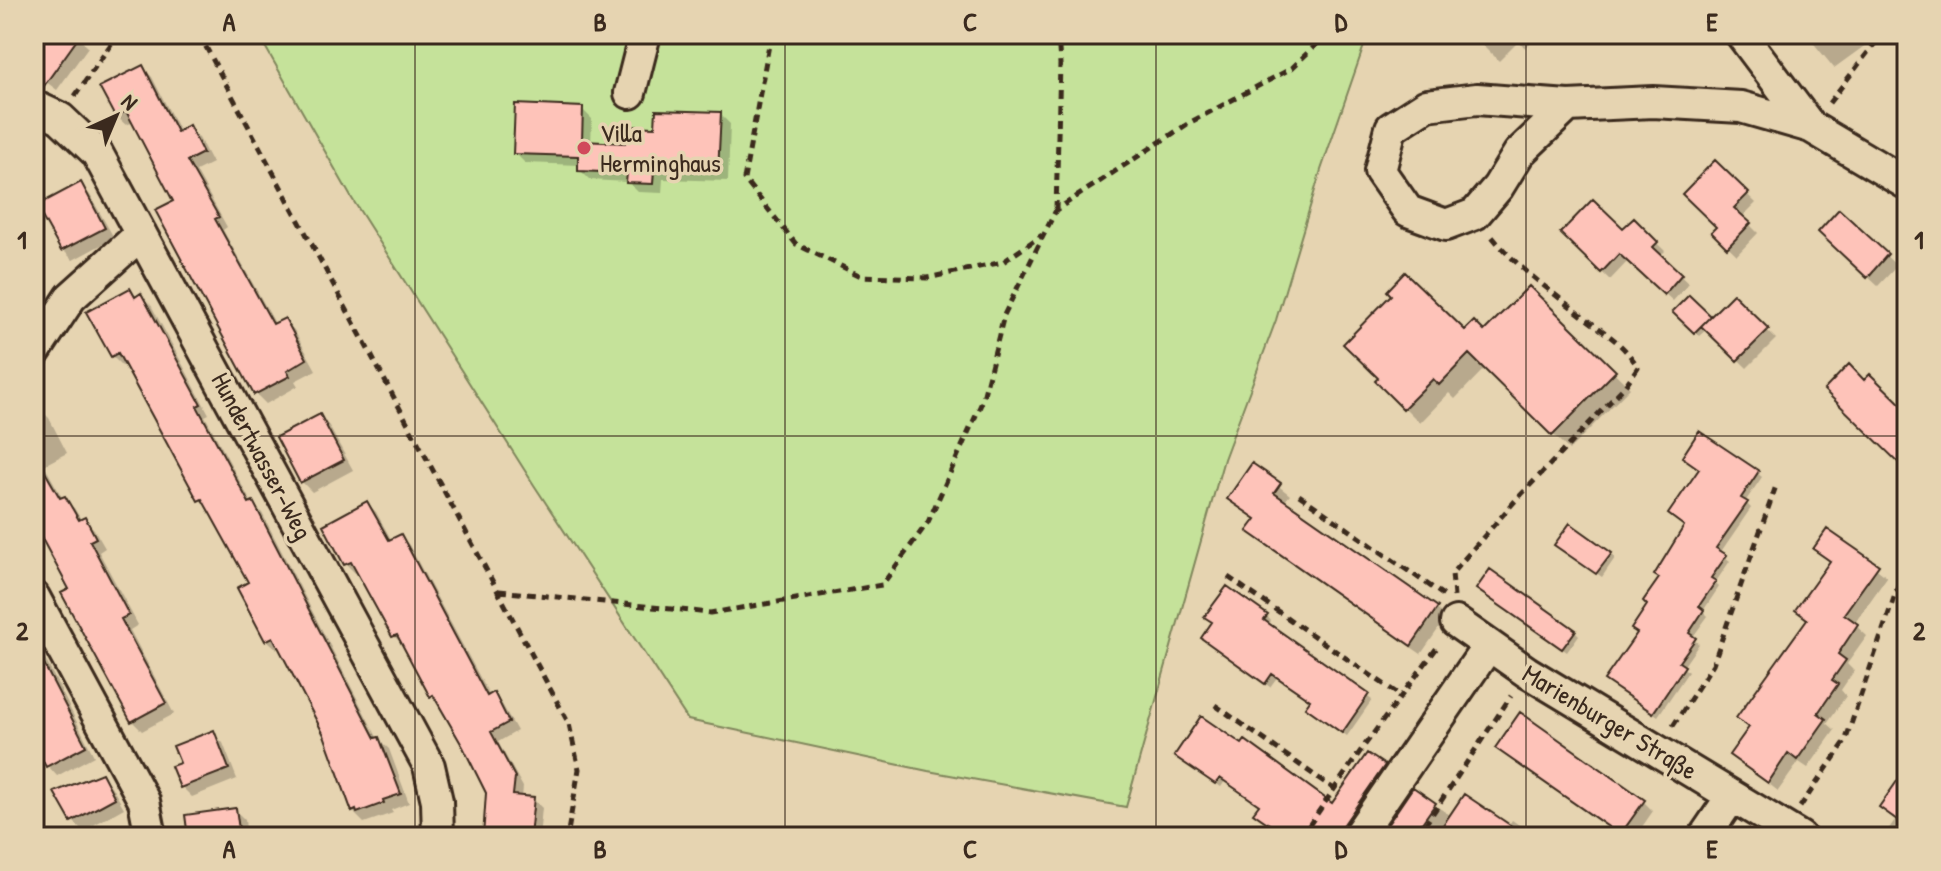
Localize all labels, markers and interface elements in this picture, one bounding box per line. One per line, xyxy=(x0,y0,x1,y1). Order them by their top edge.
text: A xyxy=(223,4,236,39)
text: B xyxy=(593,4,607,39)
text: C xyxy=(963,4,977,39)
text: D xyxy=(1335,4,1348,39)
text: E xyxy=(1706,4,1718,39)
north arrow xyxy=(76,76,156,156)
text: N xyxy=(115,87,145,117)
place label: Villa Herminghaus xyxy=(600,115,721,180)
marker: Villa Herminghaus xyxy=(575,139,593,157)
text: 1 xyxy=(17,222,27,257)
text: 1 xyxy=(1914,222,1924,257)
street label: Hundertwasser-Weg xyxy=(204,366,321,546)
text: 2 xyxy=(16,613,29,648)
text: 2 xyxy=(1913,613,1926,648)
street label: Marienburger Straße xyxy=(1516,656,1704,788)
text: A xyxy=(223,831,236,866)
text: B xyxy=(593,831,607,866)
text: C xyxy=(963,831,977,866)
text: D xyxy=(1335,831,1348,866)
text: E xyxy=(1706,831,1718,866)

